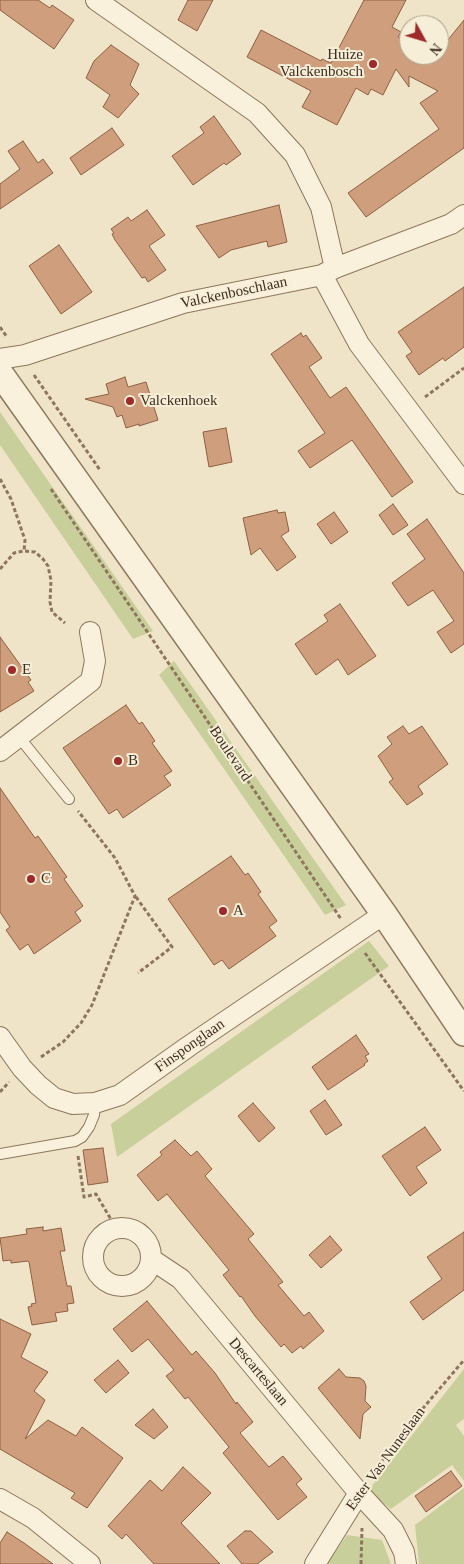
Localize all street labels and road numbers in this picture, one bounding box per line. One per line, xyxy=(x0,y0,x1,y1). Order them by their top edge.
street label: Valckenboschlaan xyxy=(179,273,289,313)
street label: Boulevard xyxy=(205,723,255,785)
street label: Finsponglaan xyxy=(152,1015,228,1077)
street label: Descarteslaan xyxy=(224,1334,292,1410)
street label: Ester Vas Nuneslaan xyxy=(342,1404,430,1514)

